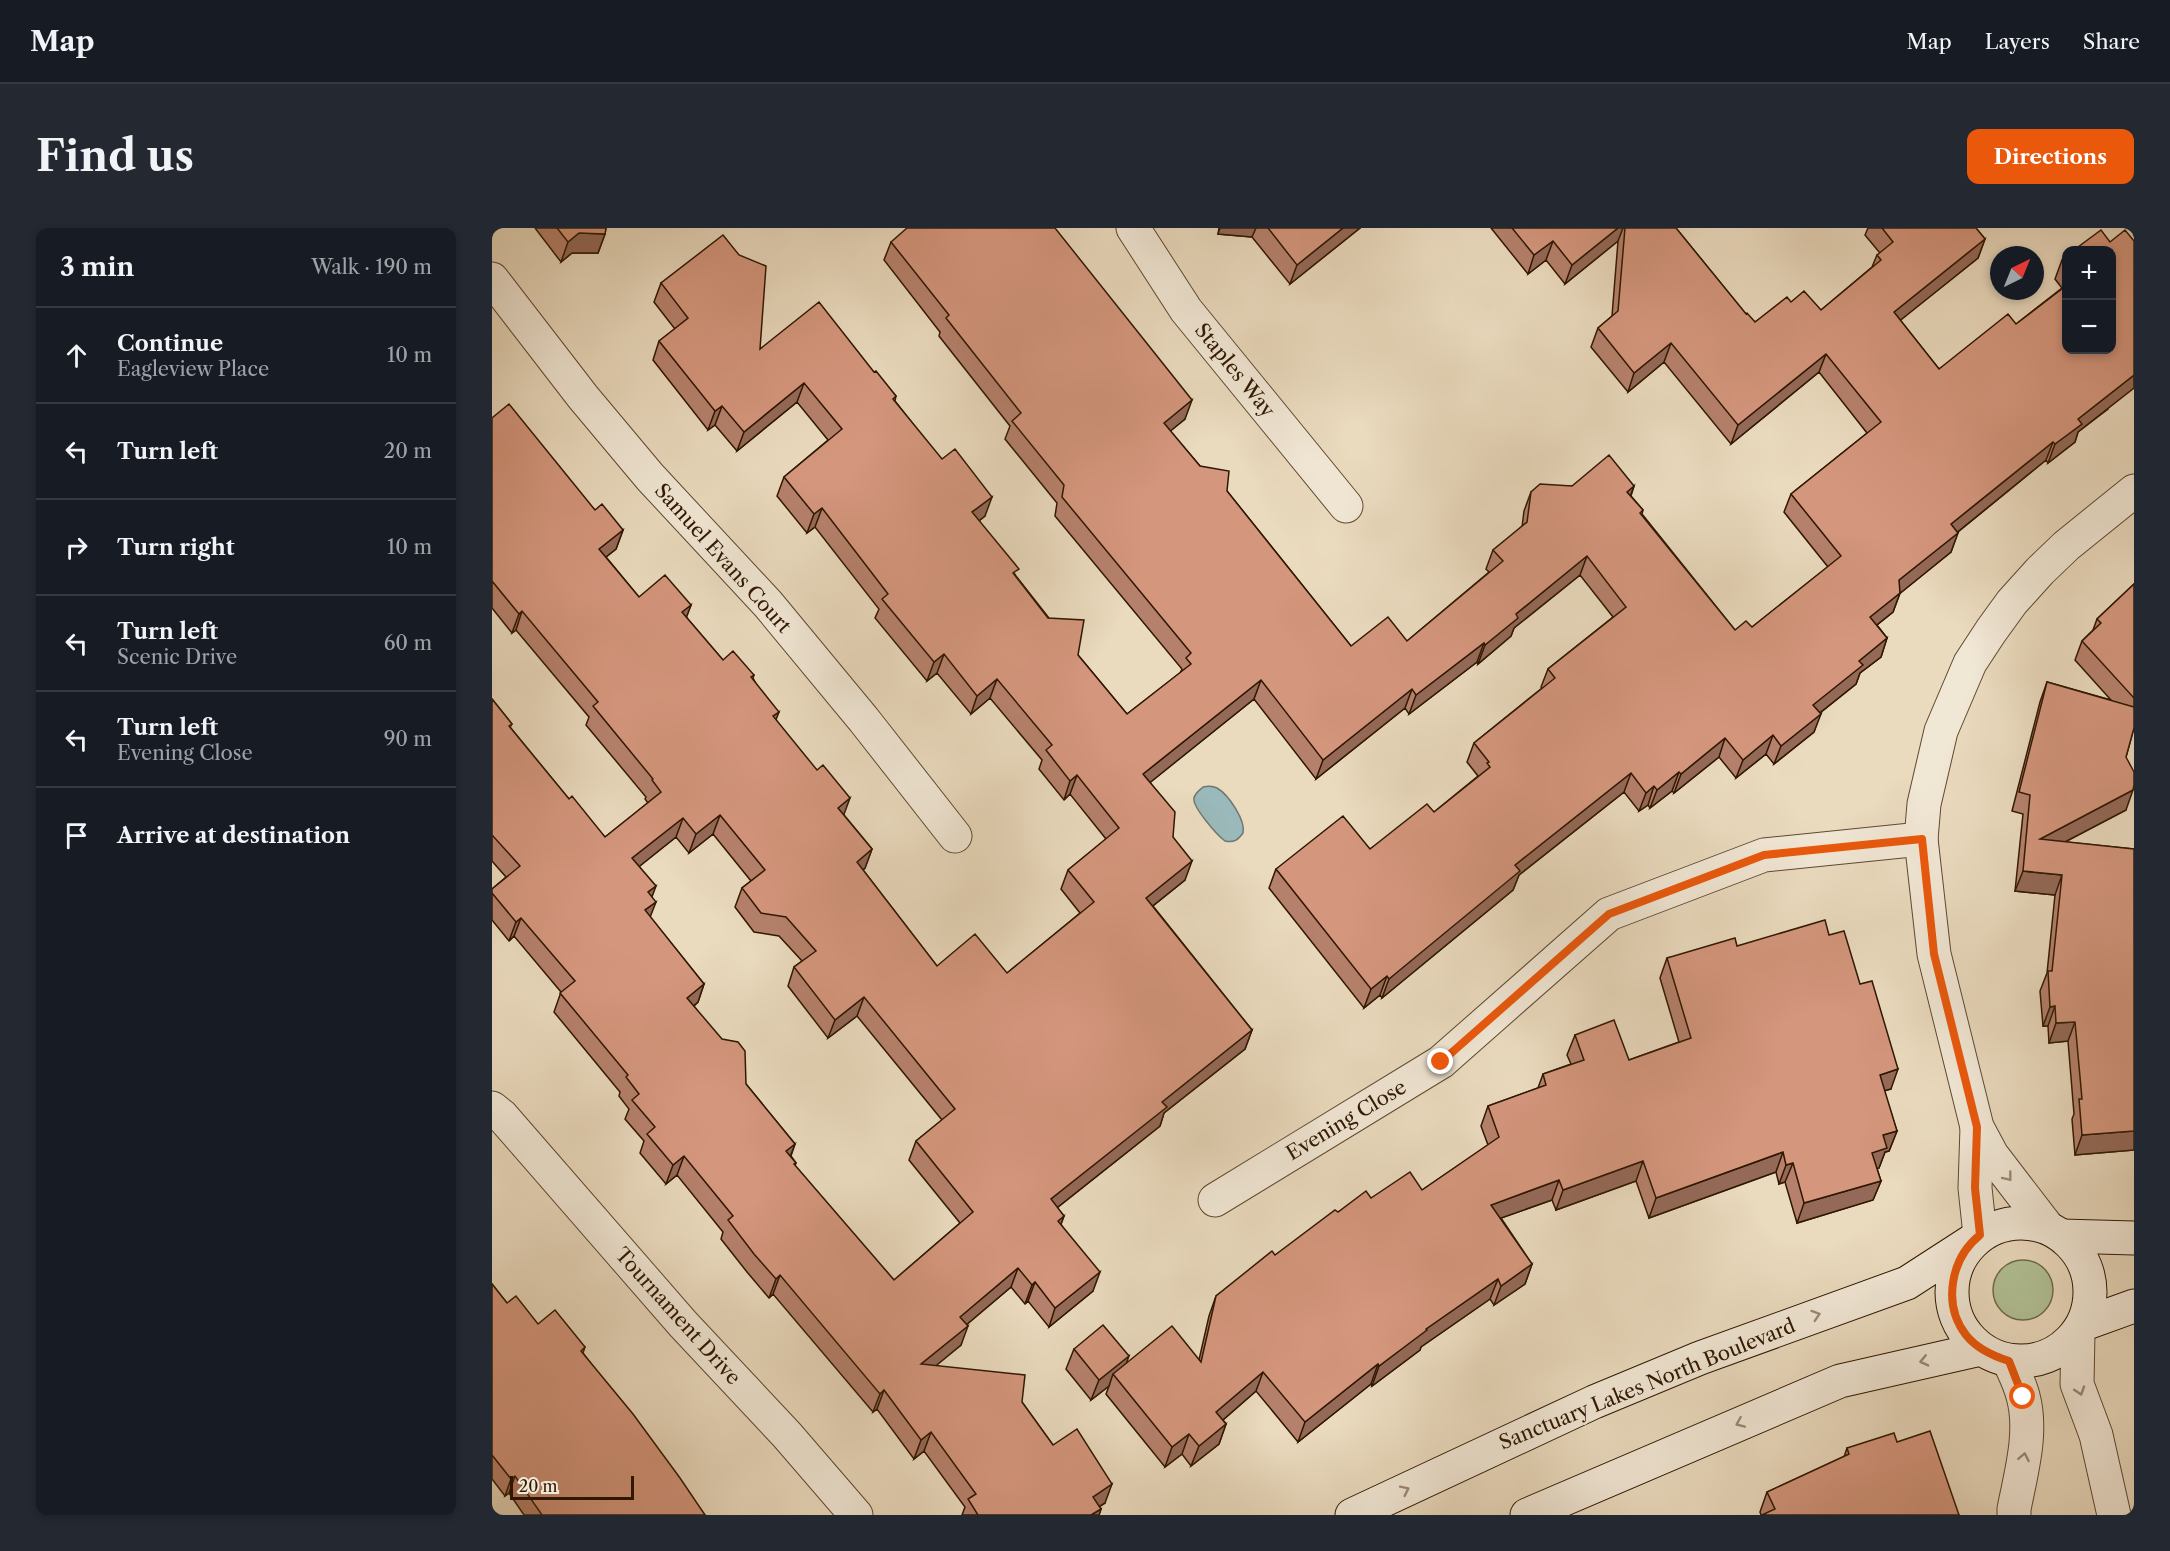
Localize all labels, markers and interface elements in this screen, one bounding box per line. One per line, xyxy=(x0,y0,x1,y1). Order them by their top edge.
text: Map xyxy=(30,24,94,58)
text: Map xyxy=(1907,29,1952,54)
text: Layers xyxy=(1985,29,2050,54)
text: Share xyxy=(2083,29,2140,54)
button: Directions xyxy=(1967,129,2134,184)
text: Find us xyxy=(36,130,194,182)
north arrow xyxy=(1990,246,2044,300)
map controls xyxy=(2062,246,2116,354)
button: + xyxy=(2062,246,2116,300)
text: 3 min xyxy=(60,251,134,283)
text: Walk · 190 m xyxy=(311,255,432,279)
button: − xyxy=(2062,300,2116,354)
street label: Staples Way xyxy=(1190,318,1281,422)
text: Continue xyxy=(117,330,223,357)
icon: ahead xyxy=(60,339,93,372)
text: 10 m xyxy=(387,343,432,367)
text: Eagleview Place xyxy=(117,357,269,381)
icon: left xyxy=(60,435,93,468)
text: Turn left xyxy=(117,438,218,465)
text: 20 m xyxy=(384,439,432,463)
street label: Samuel Evans Court xyxy=(650,478,796,638)
icon: right xyxy=(60,531,93,564)
text: Turn right xyxy=(117,534,235,561)
text: 10 m xyxy=(387,535,432,559)
text: Turn left xyxy=(117,618,218,645)
icon: left xyxy=(60,627,93,660)
text: 60 m xyxy=(384,631,432,655)
text: Scenic Drive xyxy=(117,645,237,669)
text: Turn left xyxy=(117,714,218,741)
icon: left xyxy=(60,723,93,756)
text: 90 m xyxy=(384,727,432,751)
text: Evening Close xyxy=(117,741,253,765)
icon: arrive xyxy=(60,819,93,852)
text: Arrive at destination xyxy=(117,822,350,849)
route end xyxy=(1427,1048,1453,1074)
street label: Evening Close xyxy=(1282,1075,1410,1165)
one-way arrow xyxy=(2000,1170,2011,1181)
street label: Tournament Drive xyxy=(610,1243,746,1389)
one-way arrow xyxy=(1810,1310,1821,1323)
street label: Sanctuary Lakes North Boulevard xyxy=(1495,1313,1799,1455)
one-way arrow xyxy=(1919,1354,1929,1367)
route start xyxy=(2009,1383,2035,1409)
one-way arrow xyxy=(2073,1385,2086,1396)
one-way arrow xyxy=(1735,1416,1746,1428)
one-way arrow xyxy=(2017,1453,2030,1463)
scale bar xyxy=(510,1473,634,1500)
text: 20 m xyxy=(519,1476,558,1496)
one-way arrow xyxy=(1398,1485,1409,1497)

